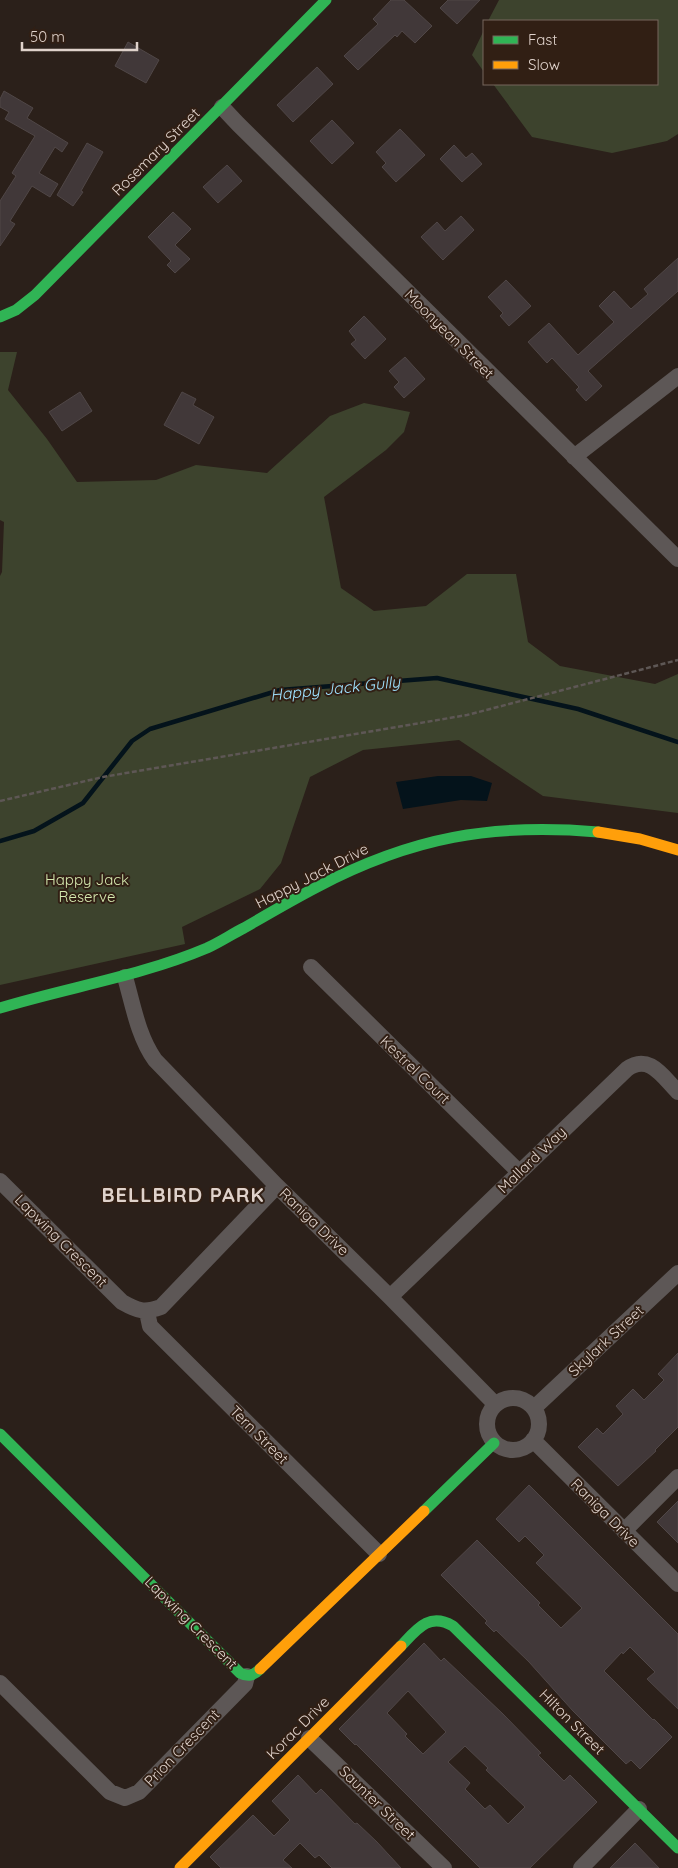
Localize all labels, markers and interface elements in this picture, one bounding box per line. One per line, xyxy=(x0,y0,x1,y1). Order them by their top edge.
scale bar xyxy=(22,20,138,52)
legend xyxy=(483,20,658,85)
text: 50 m xyxy=(30,27,65,46)
text: Fast xyxy=(528,30,557,49)
text: Slow xyxy=(528,55,560,74)
street label: Rosemary Street xyxy=(108,104,204,200)
street label: Moonyean Street xyxy=(401,285,498,382)
water label: Happy Jack Gully xyxy=(269,671,402,705)
street label: Happy Jack Drive xyxy=(252,839,371,912)
park label: Happy Jack Reserve xyxy=(45,870,129,906)
street label: Kestrel Court xyxy=(376,1032,454,1108)
street label: Mallard Way xyxy=(493,1122,570,1197)
district label: BELLBIRD PARK xyxy=(101,1182,265,1207)
street label: Raniga Drive xyxy=(276,1184,353,1260)
street label: Lapwing Crescent xyxy=(11,1190,112,1291)
street label: Skylark Street xyxy=(564,1301,647,1380)
street label: Tern Street xyxy=(226,1401,293,1468)
street label: Raniga Drive xyxy=(567,1474,644,1551)
street label: Lapwing Crescent xyxy=(141,1572,242,1673)
street label: Hilton Street xyxy=(535,1685,609,1759)
street label: Korac Drive xyxy=(262,1692,333,1763)
street label: Prion Crescent xyxy=(140,1705,223,1790)
street label: Saunter Street xyxy=(335,1761,420,1844)

